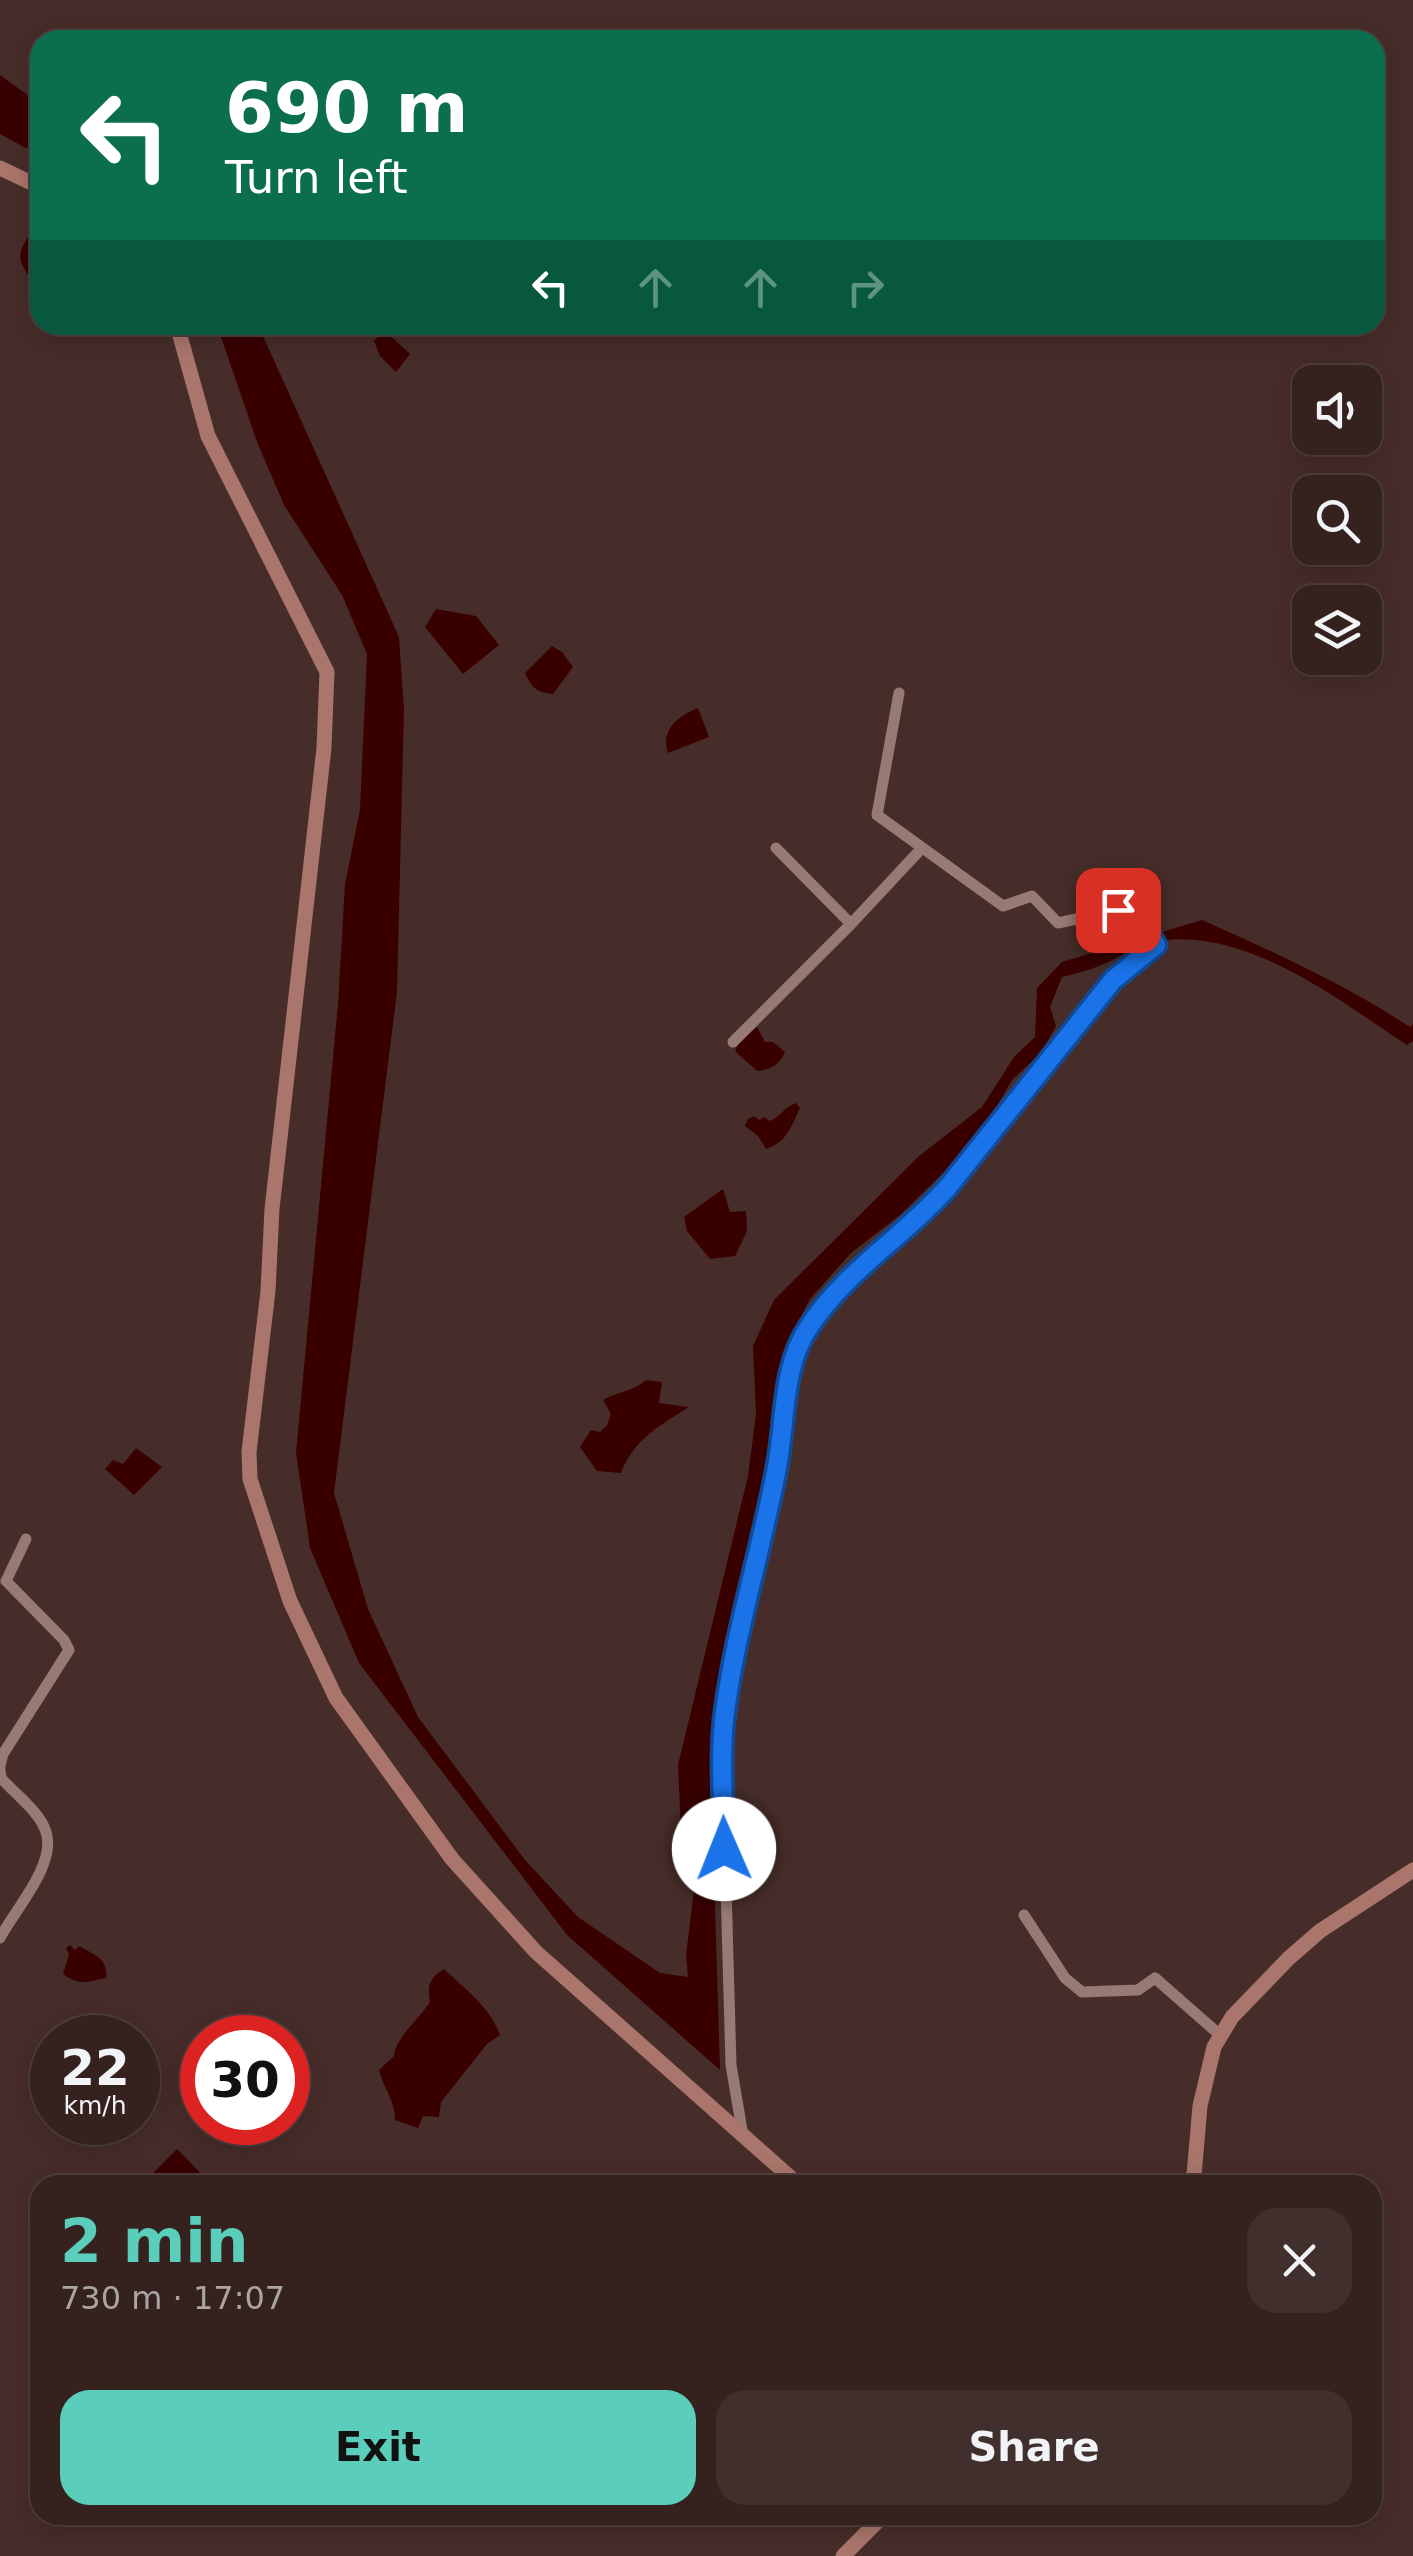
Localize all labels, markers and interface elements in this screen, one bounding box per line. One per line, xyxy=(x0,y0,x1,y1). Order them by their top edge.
text: 690 m xyxy=(225,67,468,149)
icon: left xyxy=(60,70,190,200)
text: Turn left xyxy=(225,151,408,204)
icon: left xyxy=(523,260,578,315)
icon: ahead xyxy=(628,260,683,315)
icon: ahead xyxy=(733,260,788,315)
icon: right xyxy=(838,260,893,315)
map controls xyxy=(1292,365,1382,675)
button: sound xyxy=(1292,365,1382,455)
button: search xyxy=(1292,475,1382,565)
button: layers xyxy=(1292,585,1382,675)
pin xyxy=(1076,868,1161,953)
icon: arrive xyxy=(1091,883,1146,938)
position arrow xyxy=(672,1797,776,1901)
speed limit sign: 30 xyxy=(180,2015,310,2145)
text: 22 xyxy=(60,2039,130,2097)
text: km/h xyxy=(63,2091,127,2120)
text: 2 min xyxy=(60,2206,248,2276)
button: close xyxy=(1247,2208,1352,2313)
text: 730 m · 17:07 xyxy=(60,2279,285,2317)
button: Exit xyxy=(60,2390,696,2505)
button: Share xyxy=(716,2390,1352,2505)

